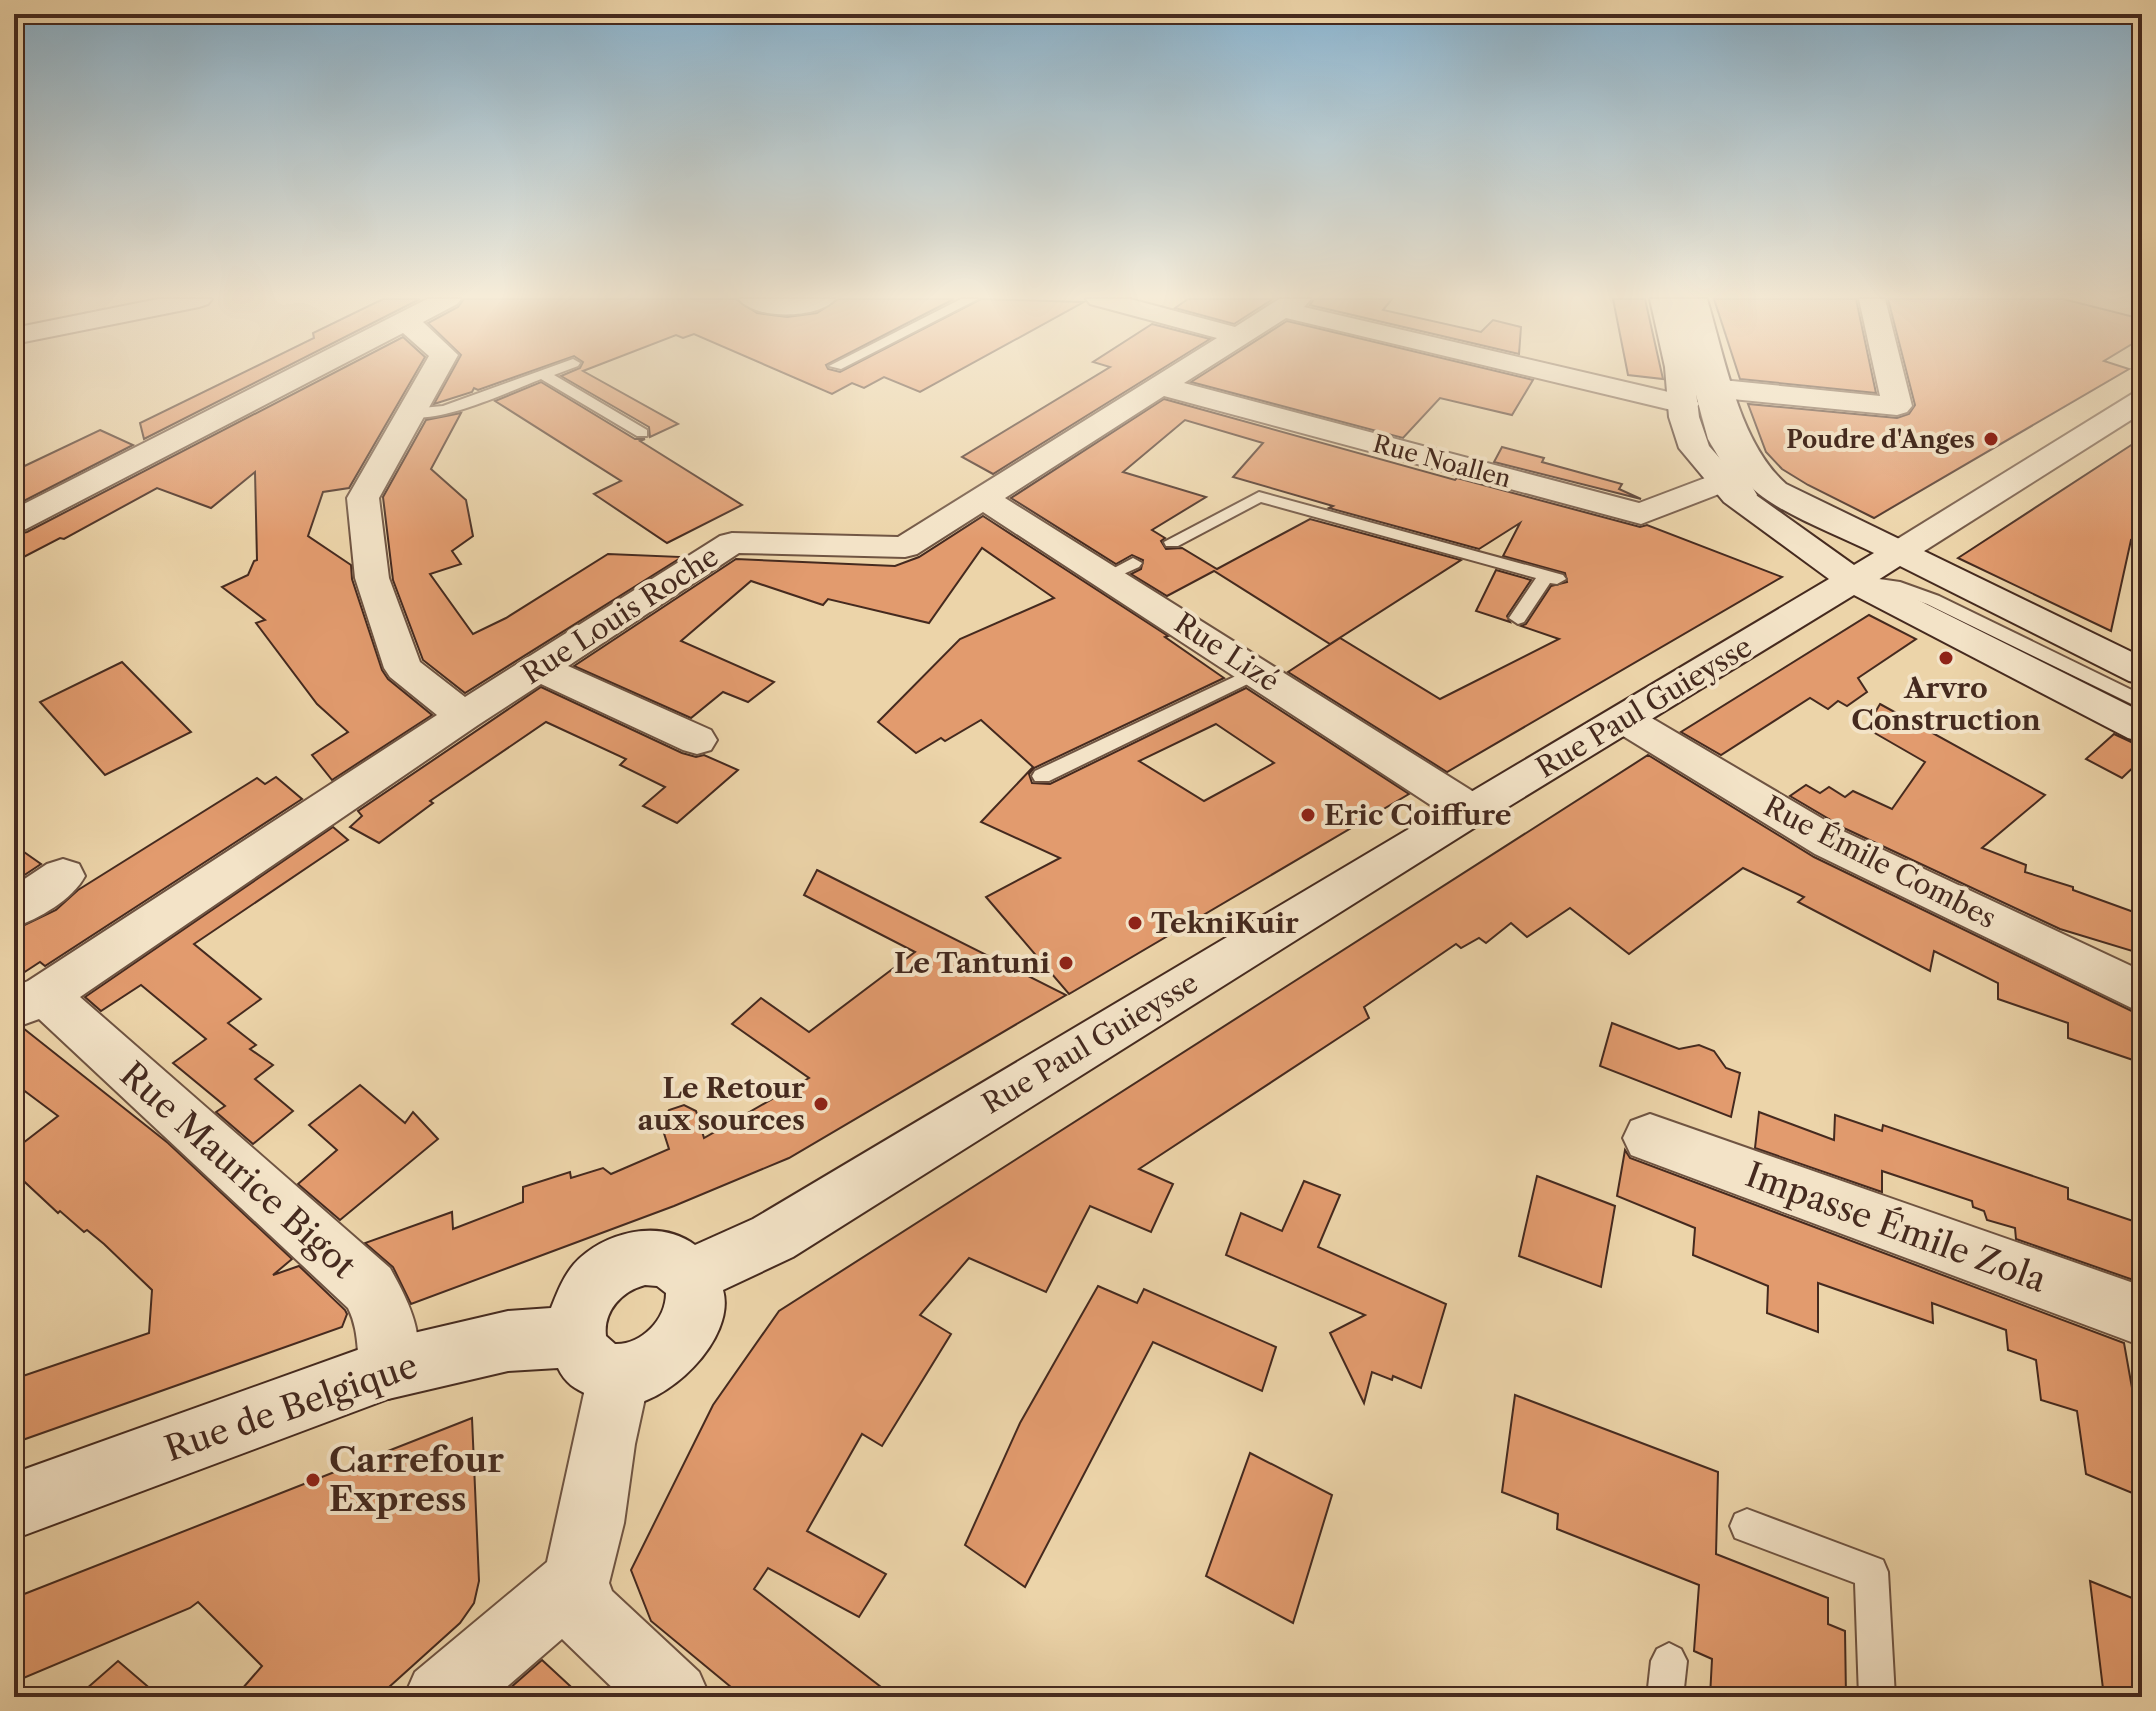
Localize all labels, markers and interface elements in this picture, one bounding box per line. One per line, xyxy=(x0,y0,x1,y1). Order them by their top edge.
place label: Poudre d'Anges xyxy=(1786,425,1975,454)
street label: Rue Noallen xyxy=(1370,429,1514,493)
marker: Poudre d'Anges xyxy=(1982,430,2000,448)
street label: Rue Louis Roche xyxy=(515,539,725,691)
street label: Rue Lizé xyxy=(1168,606,1286,698)
street label: Rue Paul Guieysse xyxy=(1530,629,1758,785)
marker: Arvro Construction xyxy=(1937,649,1955,667)
place label: Arvro Construction xyxy=(1851,671,2041,737)
street label: Rue Émile Combes xyxy=(1758,789,2002,935)
place label: Eric Coiffure xyxy=(1324,798,1512,832)
marker: Eric Coiffure xyxy=(1299,806,1317,824)
place label: TekniKuir xyxy=(1151,906,1299,940)
marker: TekniKuir xyxy=(1126,914,1144,932)
place label: Le Tantuni xyxy=(894,946,1050,980)
marker: Le Tantuni xyxy=(1057,954,1075,972)
street label: Rue Paul Guieysse xyxy=(976,965,1204,1121)
street label: Rue Maurice Bigot xyxy=(112,1053,364,1287)
place label: Le Retour aux sources xyxy=(638,1071,805,1137)
marker: Le Retour aux sources xyxy=(812,1095,830,1113)
street label: Impasse Émile Zola xyxy=(1740,1153,2052,1301)
street label: Rue de Belgique xyxy=(159,1344,423,1470)
place label: Carrefour Express xyxy=(329,1439,504,1520)
marker: Carrefour Express xyxy=(304,1471,322,1489)

